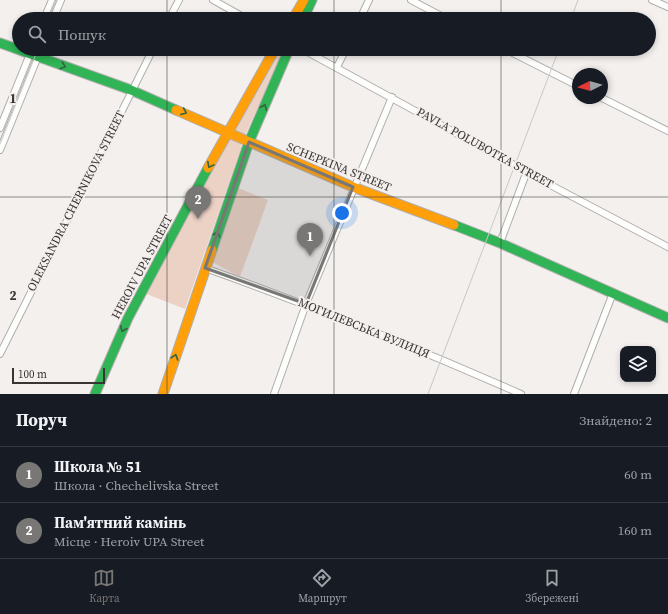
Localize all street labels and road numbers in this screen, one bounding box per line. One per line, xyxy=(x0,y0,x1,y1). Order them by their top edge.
street label: PAVLA POLUBOTKA STREET xyxy=(414,104,557,193)
street label: OLEKSANDRA CHERNIKOVA STREET xyxy=(23,107,129,294)
street label: SCHEPKINA STREET xyxy=(284,139,394,196)
street label: HEROIV UPA STREET xyxy=(108,212,177,322)
street label: МОГИЛЕВСЬКА ВУЛИЦЯ xyxy=(296,294,433,362)

